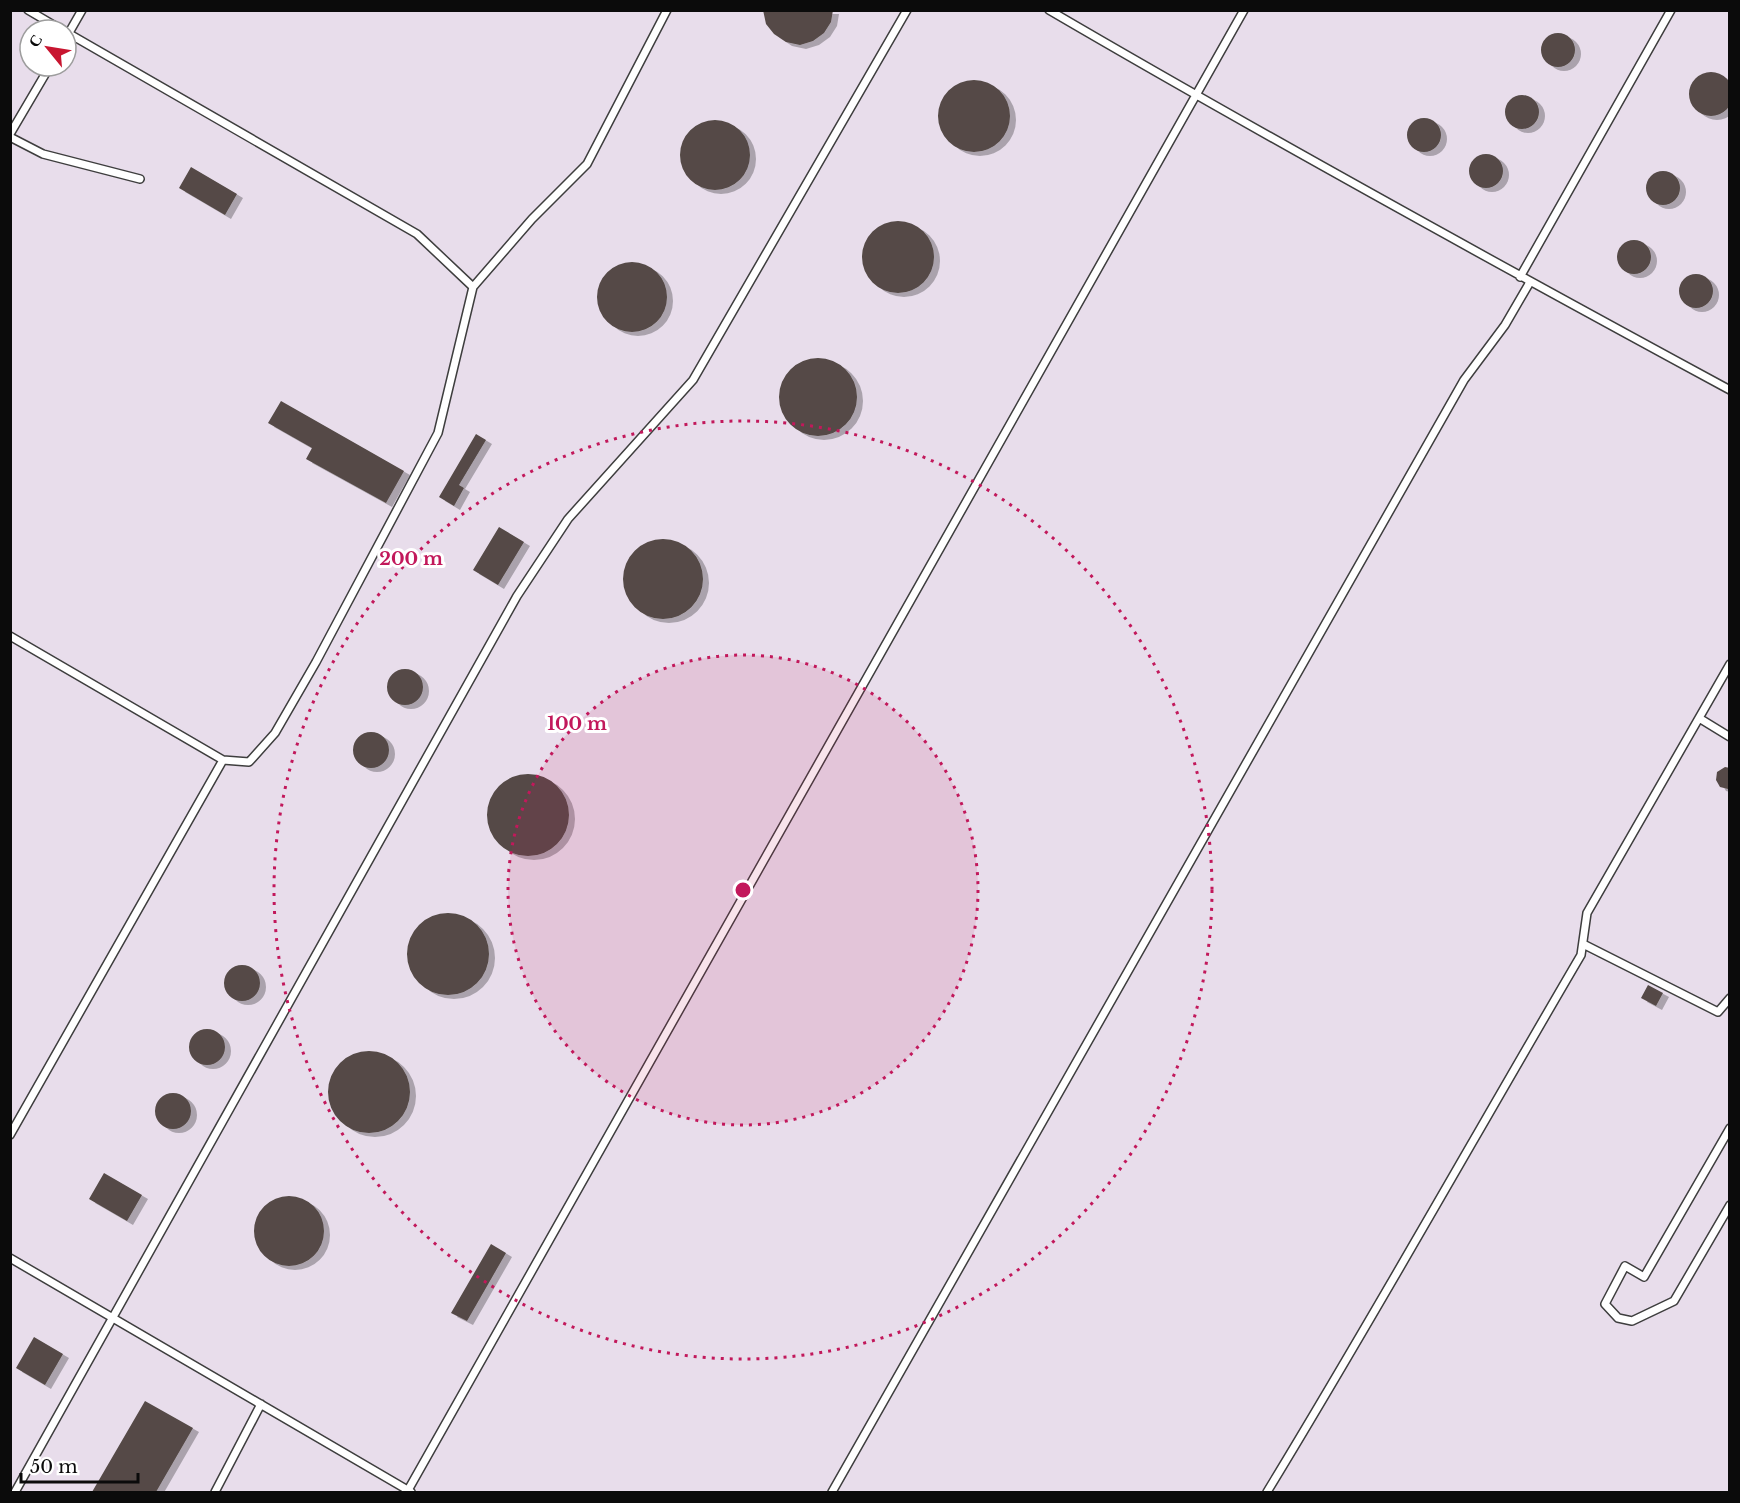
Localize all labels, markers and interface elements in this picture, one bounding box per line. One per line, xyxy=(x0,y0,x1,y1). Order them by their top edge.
north arrow xyxy=(18,18,78,78)
text: С xyxy=(23,30,47,51)
text: 200 m xyxy=(379,548,443,570)
text: 100 m xyxy=(547,713,607,735)
centre of rings xyxy=(733,880,753,900)
scale bar xyxy=(21,1446,138,1484)
text: 50 m xyxy=(30,1456,78,1478)

